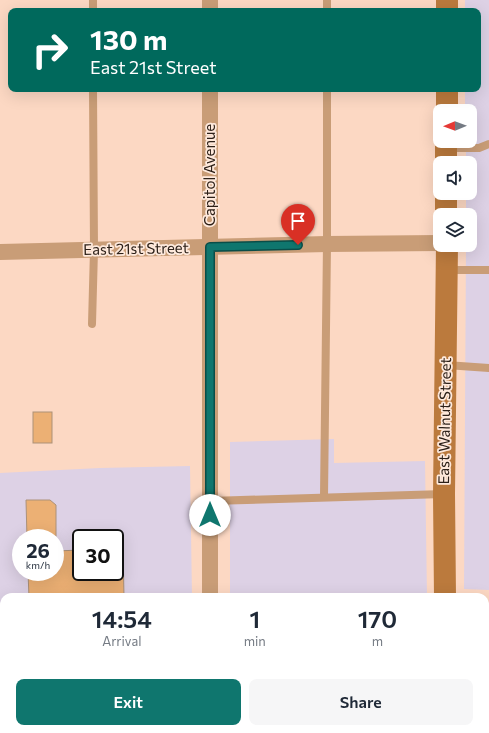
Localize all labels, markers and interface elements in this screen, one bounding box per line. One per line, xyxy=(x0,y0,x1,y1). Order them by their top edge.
text: 130 m xyxy=(90,22,167,56)
icon: right xyxy=(24,24,76,76)
text: East 21st Street xyxy=(90,56,217,78)
north arrow xyxy=(433,104,477,148)
map controls xyxy=(433,104,477,252)
street label: Capitol Avenue xyxy=(200,124,218,226)
button: sound xyxy=(433,156,477,200)
pin xyxy=(281,204,315,245)
button: layers xyxy=(433,208,477,252)
icon: arrive xyxy=(287,210,309,232)
street label: East 21st Street xyxy=(83,238,189,258)
street label: East Walnut Street xyxy=(434,357,454,485)
position arrow xyxy=(189,494,231,536)
speed limit sign: 30 xyxy=(72,529,124,581)
text: 26 xyxy=(26,538,50,562)
text: km/h xyxy=(26,559,50,571)
text: 14:54 xyxy=(92,604,152,633)
text: 1 xyxy=(249,604,260,633)
text: 170 xyxy=(358,604,397,633)
text: Arrival xyxy=(102,633,142,649)
text: min xyxy=(244,633,266,649)
text: m xyxy=(372,633,383,649)
button: Exit xyxy=(16,679,241,725)
button: Share xyxy=(249,679,473,725)

